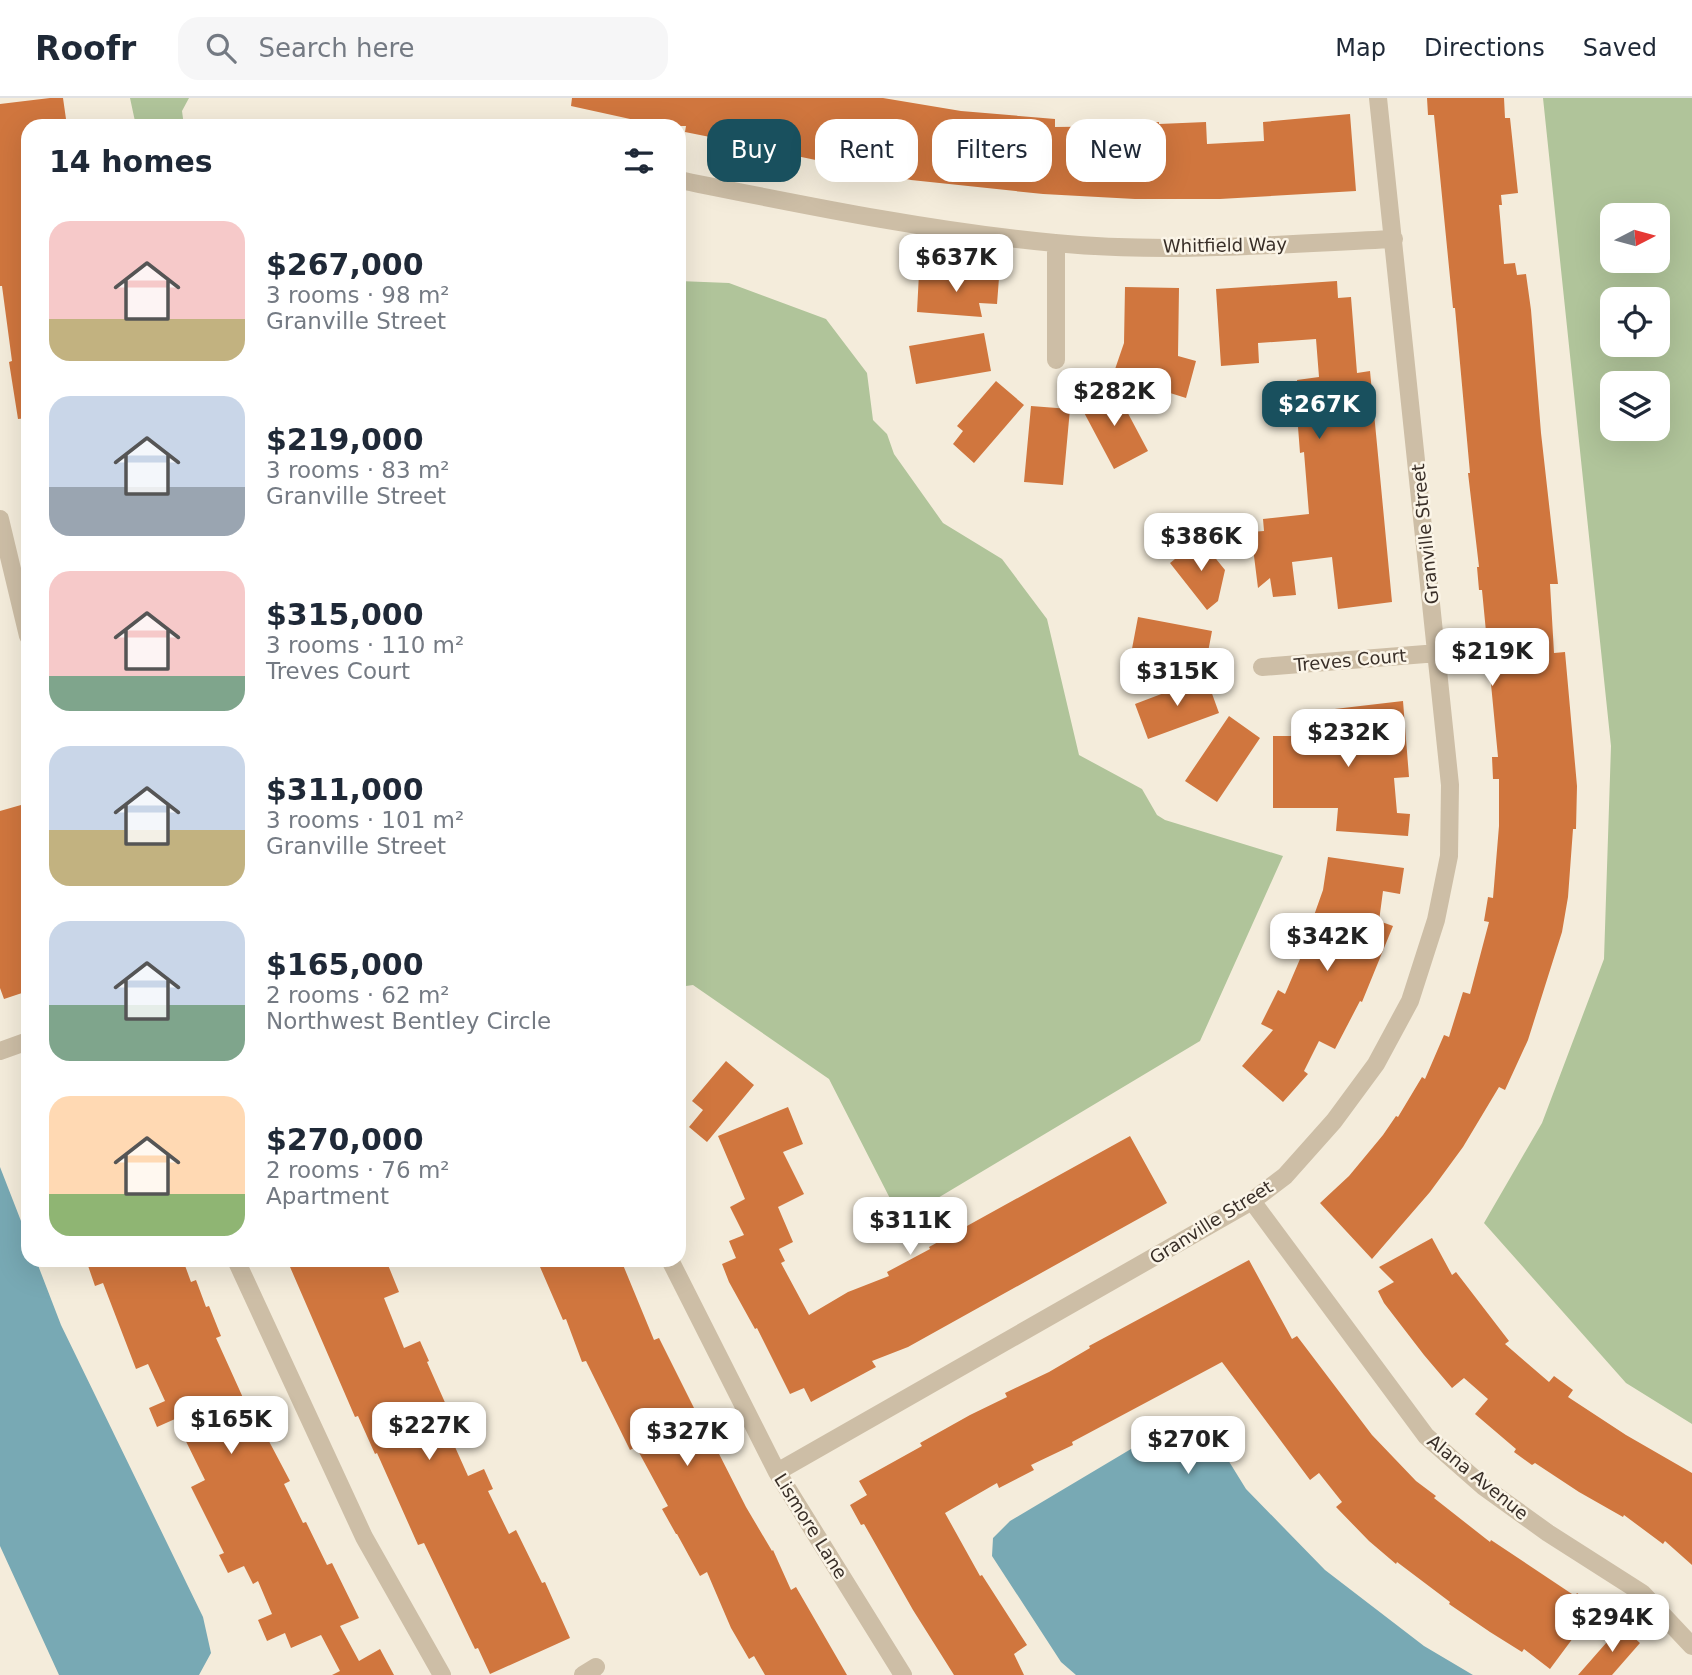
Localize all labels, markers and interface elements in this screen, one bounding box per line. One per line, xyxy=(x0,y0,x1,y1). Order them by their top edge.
search box xyxy=(178,17,668,80)
text: Roofr xyxy=(35,29,136,68)
icon: search xyxy=(202,29,240,67)
text: Search here xyxy=(258,33,415,63)
text: Map xyxy=(1335,34,1386,62)
text: Directions xyxy=(1424,34,1545,62)
text: Saved xyxy=(1583,34,1657,62)
chip: Buy xyxy=(707,119,801,182)
chip: Rent xyxy=(815,119,918,182)
chip: Filters xyxy=(932,119,1052,182)
chip: New xyxy=(1066,119,1166,182)
icon: filters xyxy=(620,142,658,180)
text: 14 homes xyxy=(49,144,213,179)
north arrow xyxy=(1600,203,1670,273)
map controls xyxy=(1600,203,1670,441)
street label: Whitfield Way xyxy=(1163,233,1288,257)
pin: $637K xyxy=(907,234,1005,294)
text: $637K xyxy=(915,244,997,270)
text: $267,000 xyxy=(266,247,424,282)
icon: home xyxy=(105,249,189,333)
text: 3 rooms · 98 m² xyxy=(266,282,450,308)
button: locate xyxy=(1600,287,1670,357)
text: Granville Street xyxy=(266,308,446,334)
pin: $282K xyxy=(1065,368,1163,428)
button: layers xyxy=(1600,371,1670,441)
text: $282K xyxy=(1073,378,1155,404)
pin: $267K xyxy=(1270,382,1368,441)
text: $267K xyxy=(1278,391,1360,417)
text: $219,000 xyxy=(266,422,424,457)
icon: home xyxy=(105,424,189,508)
text: 3 rooms · 83 m² xyxy=(266,457,450,483)
street label: Granville Street xyxy=(1407,463,1443,605)
text: Granville Street xyxy=(266,483,446,509)
pin: $386K xyxy=(1152,514,1250,573)
text: $386K xyxy=(1160,523,1242,549)
text: $315,000 xyxy=(266,597,424,632)
icon: home xyxy=(105,599,189,683)
pin: $219K xyxy=(1443,628,1541,688)
text: 3 rooms · 110 m² xyxy=(266,632,464,658)
text: $219K xyxy=(1451,638,1533,664)
street label: Treves Court xyxy=(1292,645,1407,675)
pin: $315K xyxy=(1128,648,1226,708)
text: Treves Court xyxy=(266,658,410,684)
text: $315K xyxy=(1136,658,1218,684)
pin: $232K xyxy=(1299,710,1397,769)
text: $232K xyxy=(1307,719,1389,745)
text: $311,000 xyxy=(266,772,424,807)
icon: home xyxy=(105,774,189,858)
text: 3 rooms · 101 m² xyxy=(266,807,464,833)
text: Granville Street xyxy=(266,833,446,859)
pin: $342K xyxy=(1278,914,1376,973)
text: $342K xyxy=(1286,923,1368,949)
text: $165,000 xyxy=(266,947,424,982)
icon: home xyxy=(105,949,189,1033)
text: 2 rooms · 62 m² xyxy=(266,982,450,1008)
text: Northwest Bentley Circle xyxy=(266,1008,551,1034)
text: $270,000 xyxy=(266,1122,424,1157)
icon: home xyxy=(105,1124,189,1208)
text: 2 rooms · 76 m² xyxy=(266,1157,450,1183)
street label: Granville Street xyxy=(1146,1176,1276,1268)
text: Apartment xyxy=(266,1183,389,1209)
pin: $311K xyxy=(861,1198,959,1257)
text: $311K xyxy=(869,1207,951,1233)
pin: $165K xyxy=(182,1396,280,1456)
pin: $227K xyxy=(380,1402,478,1462)
text: $165K xyxy=(190,1406,272,1432)
pin: $327K xyxy=(638,1408,736,1468)
text: $227K xyxy=(388,1412,470,1438)
pin: $270K xyxy=(1139,1416,1237,1476)
text: $327K xyxy=(646,1418,728,1444)
text: $270K xyxy=(1147,1426,1229,1452)
street label: Alana Avenue xyxy=(1423,1430,1533,1524)
street label: Lismore Lane xyxy=(770,1469,852,1583)
pin: $294K xyxy=(1563,1594,1661,1654)
text: $294K xyxy=(1571,1604,1653,1630)

